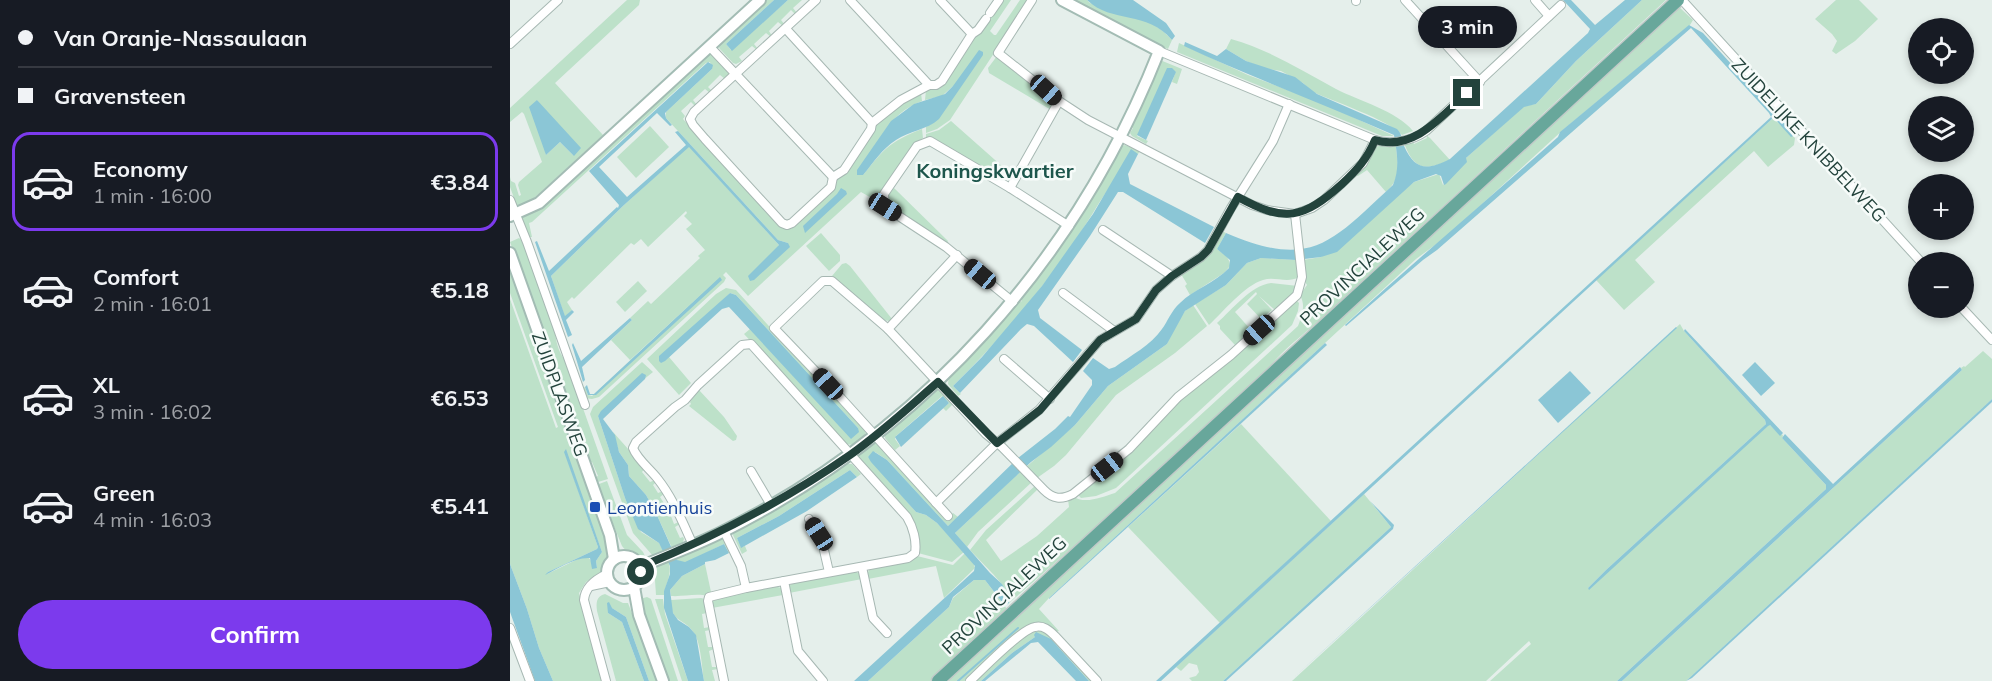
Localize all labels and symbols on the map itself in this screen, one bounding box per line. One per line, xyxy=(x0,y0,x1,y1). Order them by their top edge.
callout: 3 min xyxy=(1418,6,1516,48)
street label: ZUIDELIJKE KNIBBELWEG xyxy=(1727,53,1891,227)
car xyxy=(1027,71,1065,109)
route end xyxy=(1453,79,1480,106)
district label: Koningskwartier xyxy=(916,158,1074,183)
car xyxy=(865,190,905,224)
street label: PROVINCIALEWEG xyxy=(1295,202,1429,330)
car xyxy=(960,256,1000,292)
car xyxy=(1240,311,1278,349)
street label: ZUIDPLASWEG xyxy=(527,329,593,459)
car xyxy=(809,365,847,403)
car xyxy=(1087,449,1127,485)
place label: Leontienhuis xyxy=(607,496,712,519)
marker: Leontienhuis xyxy=(588,500,602,514)
car xyxy=(802,514,836,554)
street label: PROVINCIALEWEG xyxy=(937,531,1071,659)
route start xyxy=(627,558,654,585)

